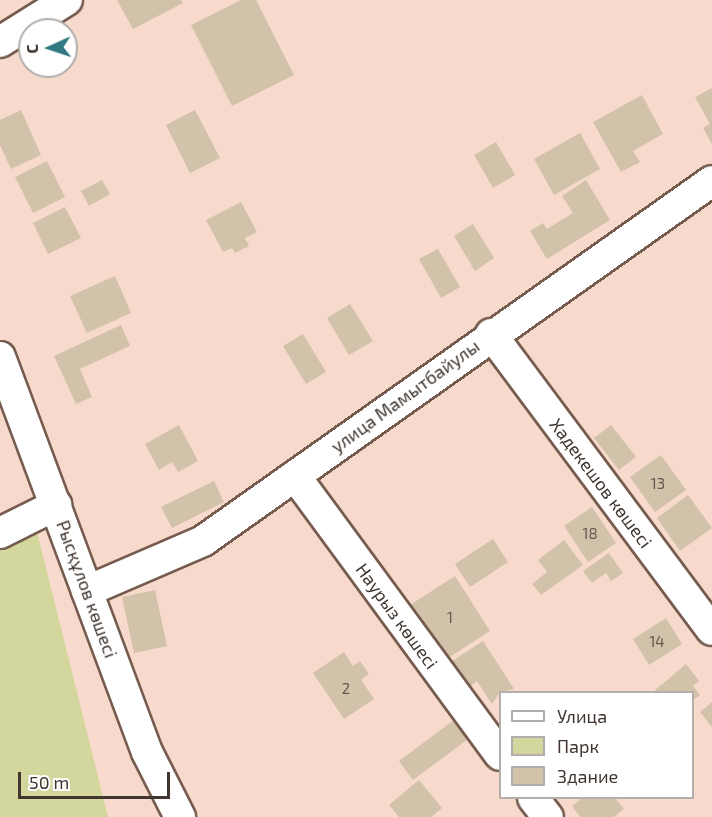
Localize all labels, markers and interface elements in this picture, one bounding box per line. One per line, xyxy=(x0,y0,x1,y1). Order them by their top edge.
north arrow xyxy=(18,18,78,78)
text: С xyxy=(22,44,41,54)
street label: улица Мамытбайулы xyxy=(327,335,483,457)
street label: Хадекешов көшесі xyxy=(545,414,657,552)
house number: 13 xyxy=(651,475,665,493)
street label: Рысқұлов көшесі xyxy=(52,517,122,661)
house number: 18 xyxy=(582,525,598,543)
street label: Наурыз көшесі xyxy=(351,559,443,673)
house number: 1 xyxy=(447,609,453,627)
house number: 14 xyxy=(649,633,665,651)
house number: 2 xyxy=(342,680,350,698)
legend xyxy=(499,691,694,799)
text: Улица xyxy=(557,705,607,727)
text: Парк xyxy=(557,735,599,757)
scale bar xyxy=(21,760,172,798)
text: Здание xyxy=(557,765,618,787)
text: 50 m xyxy=(29,771,69,793)

